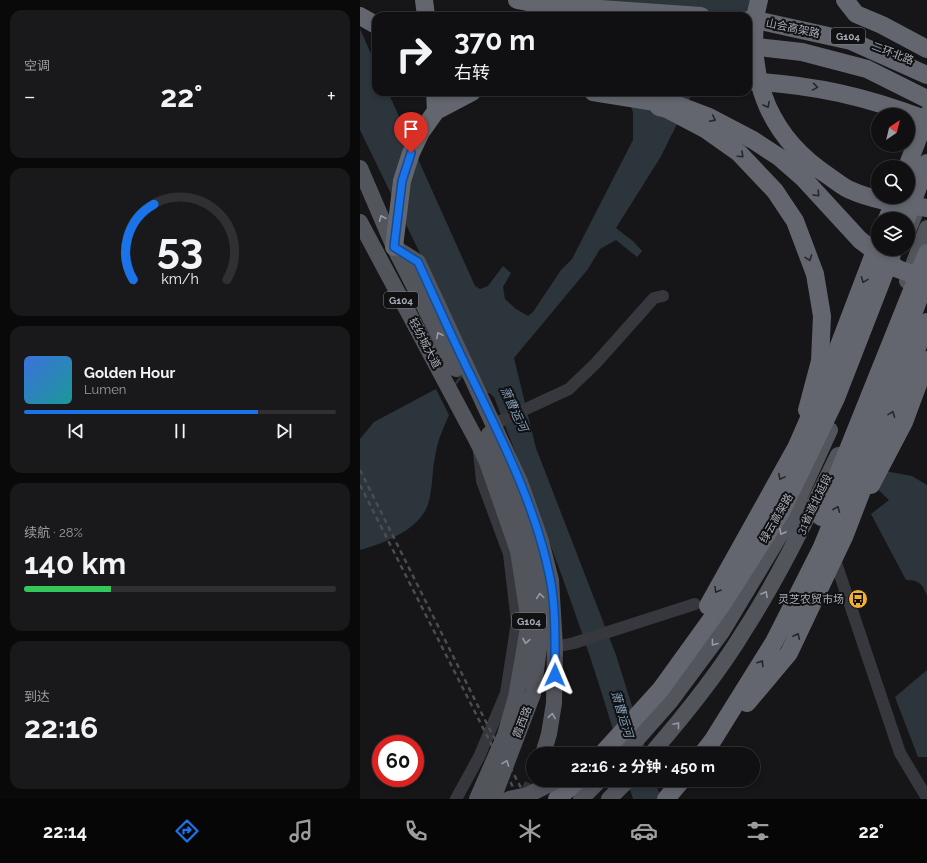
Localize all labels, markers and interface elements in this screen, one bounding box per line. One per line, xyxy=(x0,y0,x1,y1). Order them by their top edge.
street label: 山会高架路 xyxy=(765,16,821,41)
text: 370 m xyxy=(454,24,535,57)
icon: right xyxy=(388,28,440,80)
road number: G104 xyxy=(831,28,865,44)
street label: 二环北路 xyxy=(870,40,916,67)
text: 空调 xyxy=(24,58,50,73)
text: 右转 xyxy=(454,62,490,83)
text: 22° xyxy=(160,79,202,114)
one-way arrow xyxy=(812,82,818,91)
text: − xyxy=(24,83,36,109)
text: + xyxy=(327,83,336,109)
one-way arrow xyxy=(763,101,770,108)
north arrow xyxy=(871,108,915,152)
map controls xyxy=(871,108,915,256)
pin xyxy=(394,112,428,153)
one-way arrow xyxy=(708,114,716,122)
icon: arrive xyxy=(400,118,422,140)
one-way arrow xyxy=(736,151,744,158)
button: search xyxy=(871,160,915,204)
one-way arrow xyxy=(813,189,820,197)
button: layers xyxy=(871,212,915,256)
one-way arrow xyxy=(378,215,386,222)
text: 53 xyxy=(157,223,203,272)
one-way arrow xyxy=(804,254,812,261)
text: km/h xyxy=(161,270,199,286)
one-way arrow xyxy=(861,276,869,283)
road number: G104 xyxy=(384,292,418,308)
street label: 轻纺城大道 xyxy=(406,316,443,371)
one-way arrow xyxy=(436,332,443,339)
text: Golden Hour xyxy=(84,364,175,382)
text: Lumen xyxy=(84,382,126,397)
water label: 萧曹运河 xyxy=(498,384,531,436)
one-way arrow xyxy=(887,410,895,417)
icon: previous xyxy=(65,420,87,442)
icon: pause xyxy=(169,420,191,442)
icon: next xyxy=(273,420,295,442)
one-way arrow xyxy=(778,472,785,480)
street label: 31省道北延段 xyxy=(794,472,835,537)
street label: 绿云高架路 xyxy=(757,491,796,545)
one-way arrow xyxy=(833,505,841,512)
text: 续航 · 28% xyxy=(24,525,83,540)
one-way arrow xyxy=(780,528,787,536)
text: 140 km xyxy=(24,546,126,581)
one-way arrow xyxy=(714,586,722,593)
bus stop icon: 灵芝农贸市场 xyxy=(847,588,869,610)
one-way arrow xyxy=(761,591,768,598)
one-way arrow xyxy=(536,593,545,599)
place label: 灵芝农贸市场 xyxy=(778,593,844,606)
road number: G104 xyxy=(512,613,546,629)
one-way arrow xyxy=(792,633,800,640)
one-way arrow xyxy=(522,638,530,645)
one-way arrow xyxy=(712,639,719,646)
position arrow xyxy=(534,654,576,696)
one-way arrow xyxy=(757,660,764,667)
text: 到达 xyxy=(24,689,50,704)
water label: 萧曹运河 xyxy=(608,689,636,741)
street label: 霞西路 xyxy=(510,704,534,740)
text: 22:16 xyxy=(24,710,98,745)
one-way arrow xyxy=(547,713,556,719)
one-way arrow xyxy=(672,722,679,729)
speed limit sign: 60 xyxy=(372,735,424,787)
text: 22:16 · 2 分钟 · 450 m xyxy=(571,758,715,776)
one-way arrow xyxy=(502,759,510,766)
icon: directions xyxy=(173,817,201,845)
icon: music xyxy=(287,817,315,845)
icon: phone xyxy=(402,817,430,845)
icon: climate xyxy=(516,817,544,845)
icon: car xyxy=(630,817,658,845)
icon: filters xyxy=(744,817,772,845)
text: 22:14 xyxy=(43,821,87,842)
text: 22° xyxy=(859,821,884,842)

